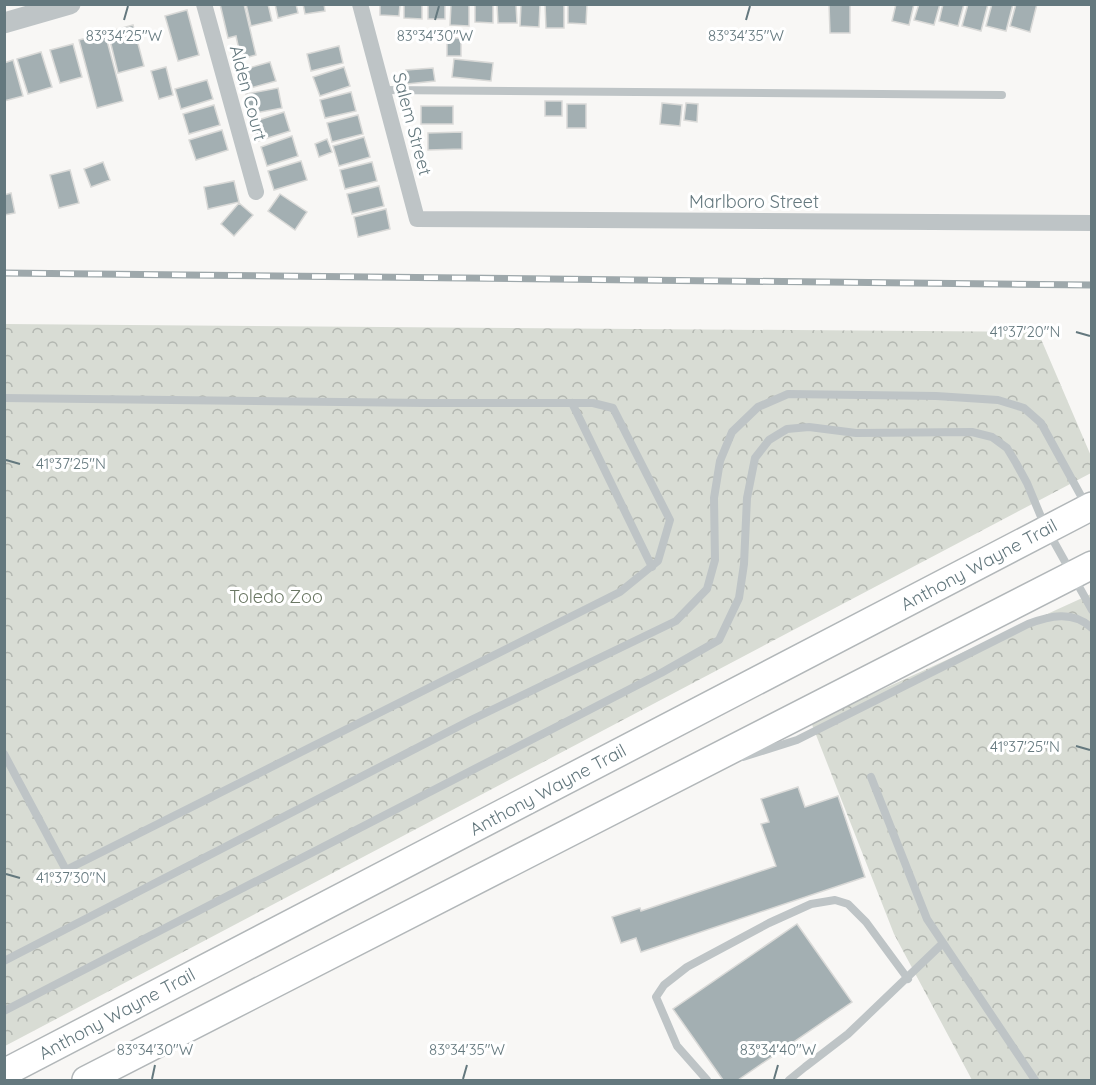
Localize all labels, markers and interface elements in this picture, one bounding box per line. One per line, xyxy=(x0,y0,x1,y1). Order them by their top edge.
text: 83°34'25"W xyxy=(86,26,163,45)
text: 83°34'30"W xyxy=(397,26,474,45)
text: 83°34'35"W xyxy=(708,26,784,45)
street label: Alden Court xyxy=(225,43,272,143)
street label: Salem Street xyxy=(388,70,437,178)
street label: Marlboro Street xyxy=(689,190,819,213)
text: 41°37'20"N xyxy=(990,322,1060,341)
text: 41°37'25"N xyxy=(36,454,106,473)
street label: Anthony Wayne Trail xyxy=(897,514,1061,616)
park label: Toledo Zoo xyxy=(229,585,323,608)
text: 41°37'25"N xyxy=(990,737,1060,756)
street label: Anthony Wayne Trail xyxy=(466,739,630,841)
text: 41°37'30"N xyxy=(36,868,106,887)
street label: Anthony Wayne Trail xyxy=(35,963,199,1065)
text: 83°34'30"W xyxy=(117,1040,194,1059)
text: 83°34'35"W xyxy=(429,1040,505,1059)
text: 83°34'40"W xyxy=(740,1040,817,1059)

